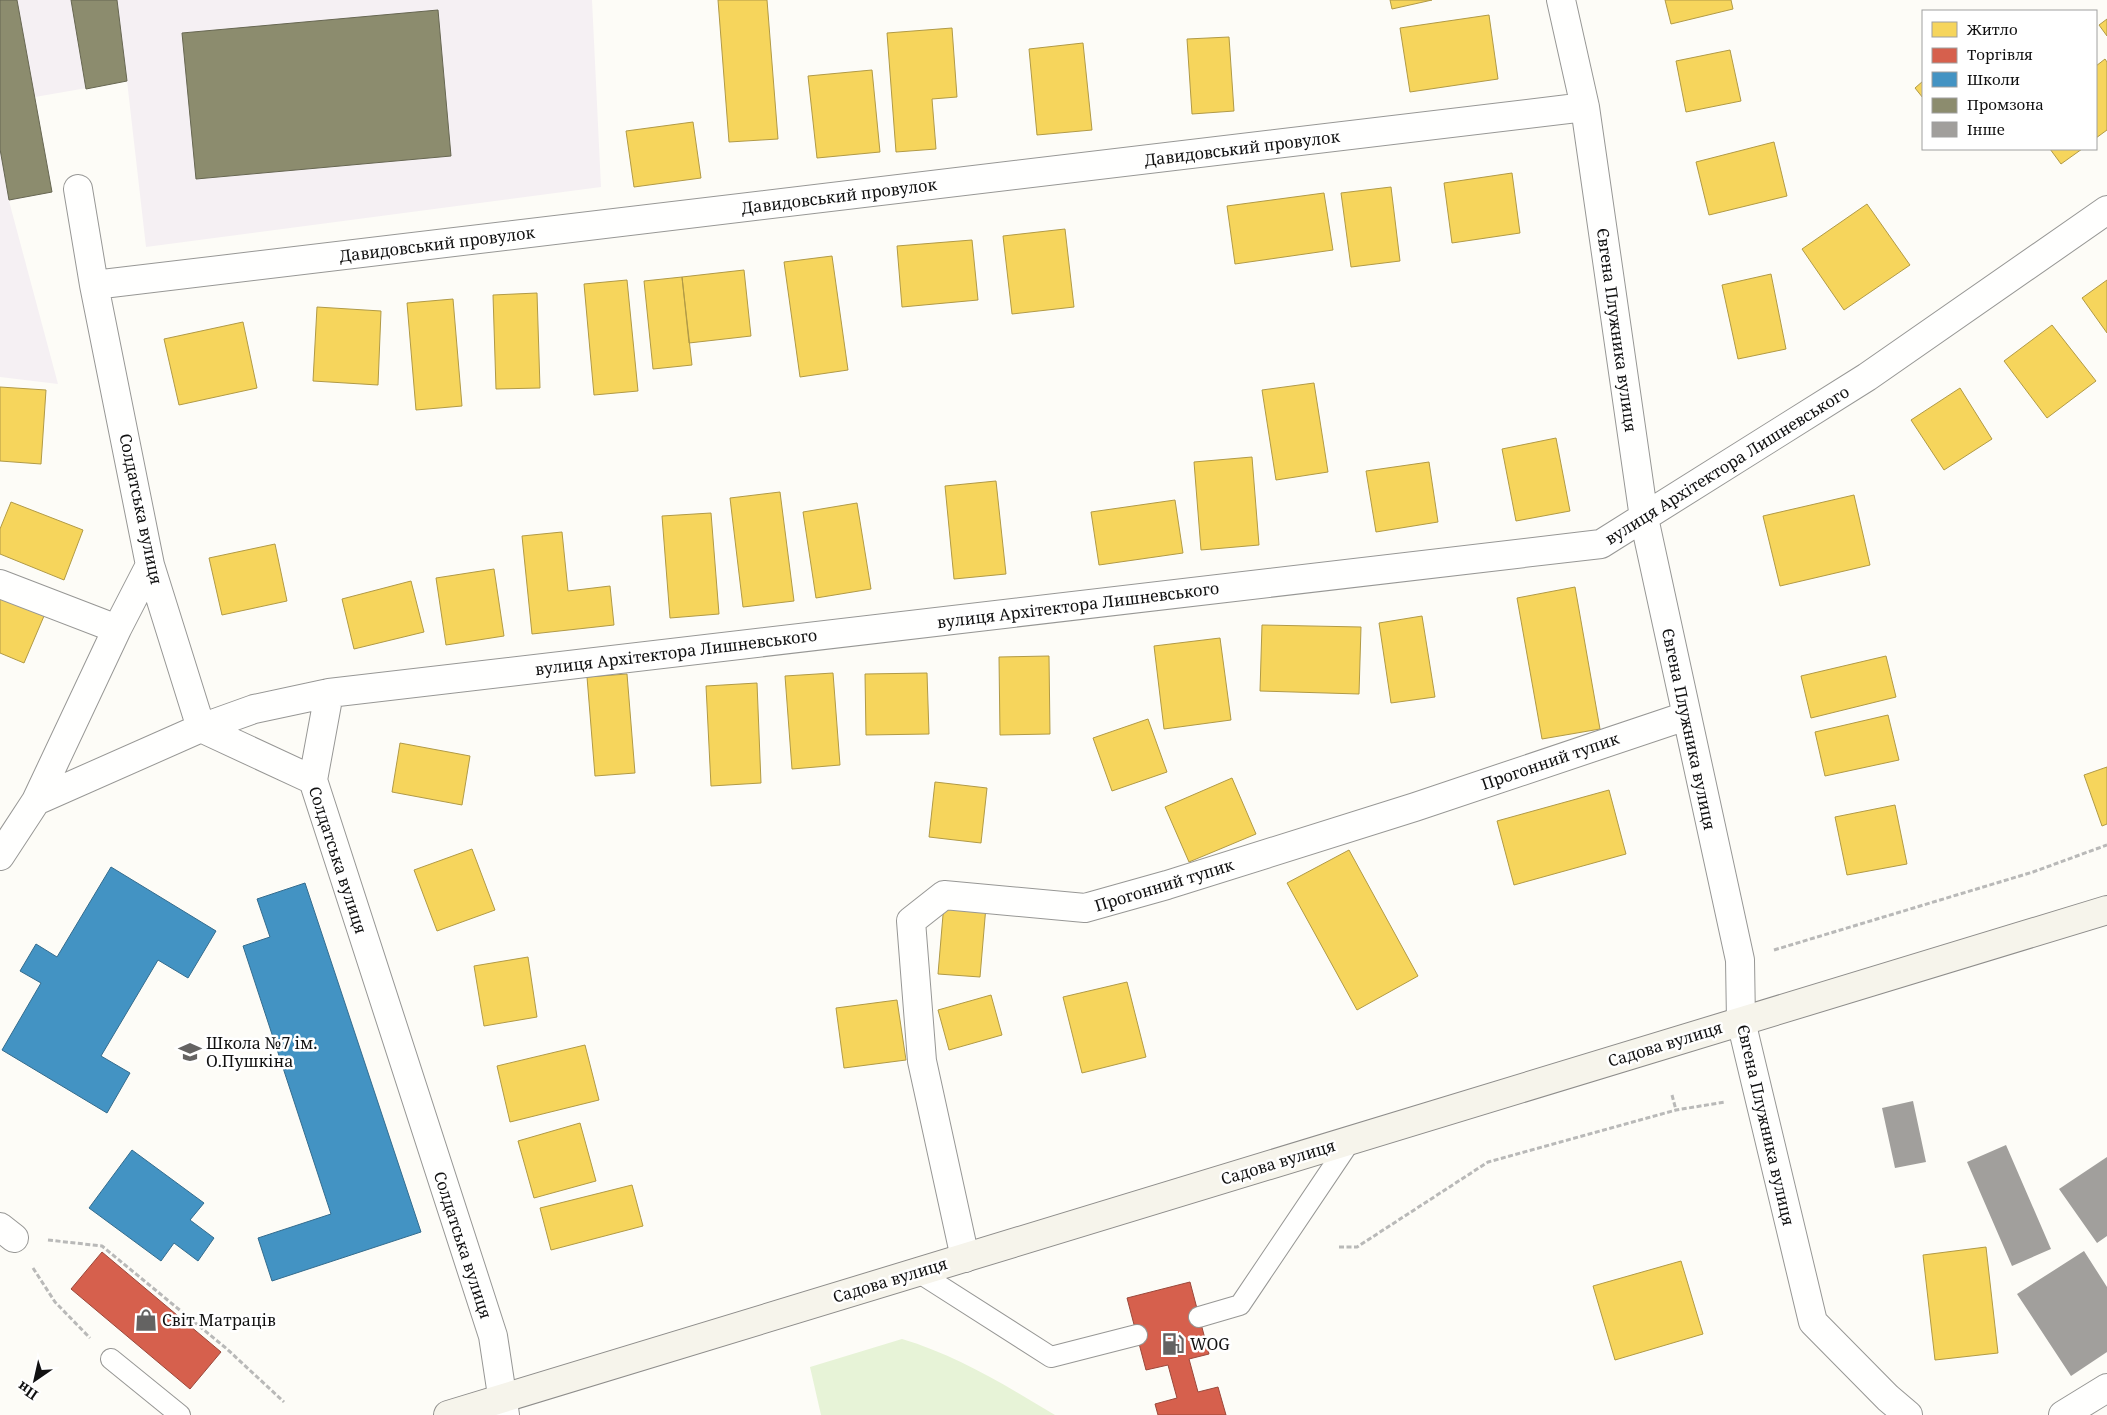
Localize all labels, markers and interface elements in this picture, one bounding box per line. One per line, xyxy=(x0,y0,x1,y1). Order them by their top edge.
legend xyxy=(1922,10,2097,150)
text: Житло xyxy=(1966,19,2018,39)
text: Торгівля xyxy=(1967,44,2033,64)
text: Школи xyxy=(1967,69,2020,89)
text: Промзона xyxy=(1967,94,2044,114)
text: Інше xyxy=(1967,119,2005,139)
street label: Давидовський провулок xyxy=(1143,125,1342,171)
street label: Давидовський провулок xyxy=(740,173,939,219)
street label: Давидовський провулок xyxy=(338,221,537,267)
street label: Євгена Плужника вулиця xyxy=(1592,227,1642,433)
street label: вулиця Архітектора Лишневського xyxy=(1601,380,1853,550)
street label: Солдатська вулиця xyxy=(114,431,168,587)
street label: вулиця Архітектора Лишневського xyxy=(936,577,1220,633)
street label: вулиця Архітектора Лишневського xyxy=(534,624,818,680)
street label: Євгена Плужника вулиця xyxy=(1657,626,1721,832)
street label: Прогонний тупик xyxy=(1478,727,1622,795)
street label: Солдатська вулиця xyxy=(304,783,372,937)
street label: Прогонний тупик xyxy=(1092,853,1237,917)
street label: Садова вулиця xyxy=(1605,1016,1725,1072)
street label: Євгена Плужника вулиця xyxy=(1732,1022,1800,1228)
place label: Школа №7 ім. О.Пушкіна xyxy=(206,1032,317,1072)
school or university icon: Школа №7 ім. О.Пушкіна xyxy=(177,1039,203,1065)
street label: Садова вулиця xyxy=(1218,1134,1338,1190)
street label: Солдатська вулиця xyxy=(429,1168,497,1322)
street label: Садова вулиця xyxy=(830,1252,950,1308)
shop icon: Світ Матраців xyxy=(133,1307,159,1333)
place label: Світ Матраців xyxy=(162,1309,276,1331)
fuel station icon: WOG xyxy=(1160,1331,1186,1357)
place label: WOG xyxy=(1190,1333,1230,1355)
north arrow xyxy=(10,1355,60,1405)
text: Пн xyxy=(13,1377,41,1405)

